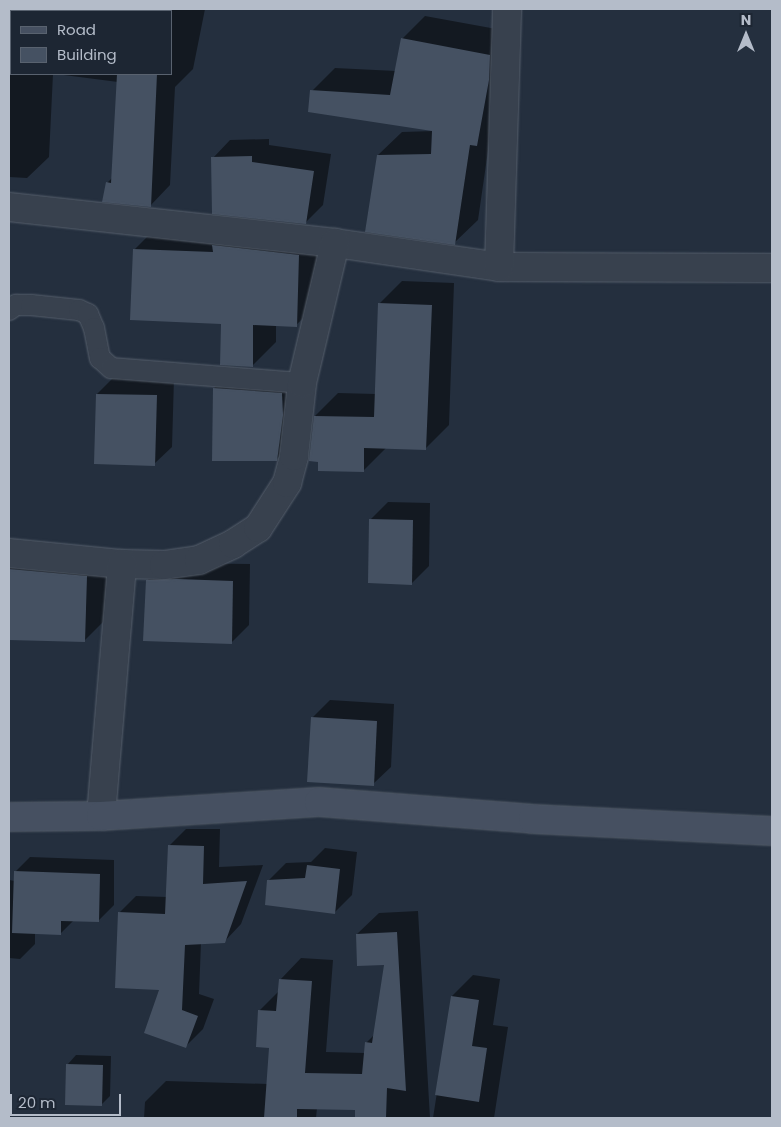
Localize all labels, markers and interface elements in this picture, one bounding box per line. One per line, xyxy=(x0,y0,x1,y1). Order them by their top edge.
legend xyxy=(10,10,172,75)
north arrow xyxy=(721,10,771,60)
text: N xyxy=(741,10,751,30)
text: Road xyxy=(57,19,96,40)
text: Building xyxy=(57,44,117,65)
scale bar xyxy=(12,1084,124,1116)
text: 20 m xyxy=(18,1092,56,1113)

